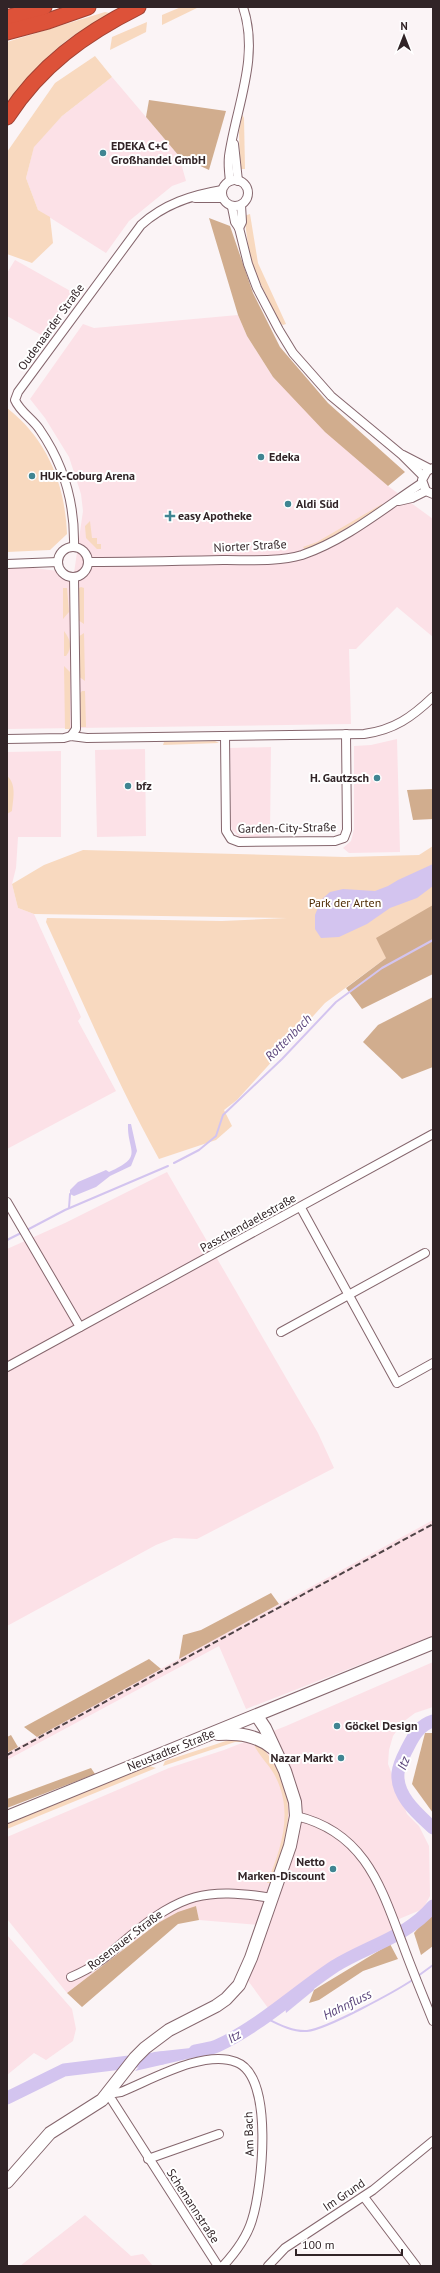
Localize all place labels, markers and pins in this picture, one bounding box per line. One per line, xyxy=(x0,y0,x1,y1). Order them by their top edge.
place label: EDEKA C+C Großhandel GmbH xyxy=(111,138,206,167)
marker: EDEKA C+C Großhandel GmbH xyxy=(98,148,108,158)
place label: Edeka xyxy=(269,449,300,464)
marker: Edeka xyxy=(256,452,266,462)
place label: HUK-Coburg Arena xyxy=(40,468,135,483)
marker: HUK-Coburg Arena xyxy=(27,471,37,481)
place label: Aldi Süd xyxy=(296,496,339,511)
marker: Aldi Süd xyxy=(283,499,293,509)
place label: easy Apotheke xyxy=(178,508,252,523)
marker: easy Apotheke xyxy=(165,511,175,521)
place label: H. Gautzsch xyxy=(310,770,369,785)
marker: H. Gautzsch xyxy=(372,773,382,783)
place label: bfz xyxy=(136,778,152,793)
marker: bfz xyxy=(123,781,133,791)
place label: Göckel Design xyxy=(345,1718,417,1733)
marker: Göckel Design xyxy=(332,1721,342,1731)
place label: Nazar Markt xyxy=(271,1750,334,1765)
marker: Nazar Markt xyxy=(336,1753,346,1763)
place label: Netto Marken-Discount xyxy=(238,1854,326,1883)
marker: Netto Marken-Discount xyxy=(328,1864,338,1874)

